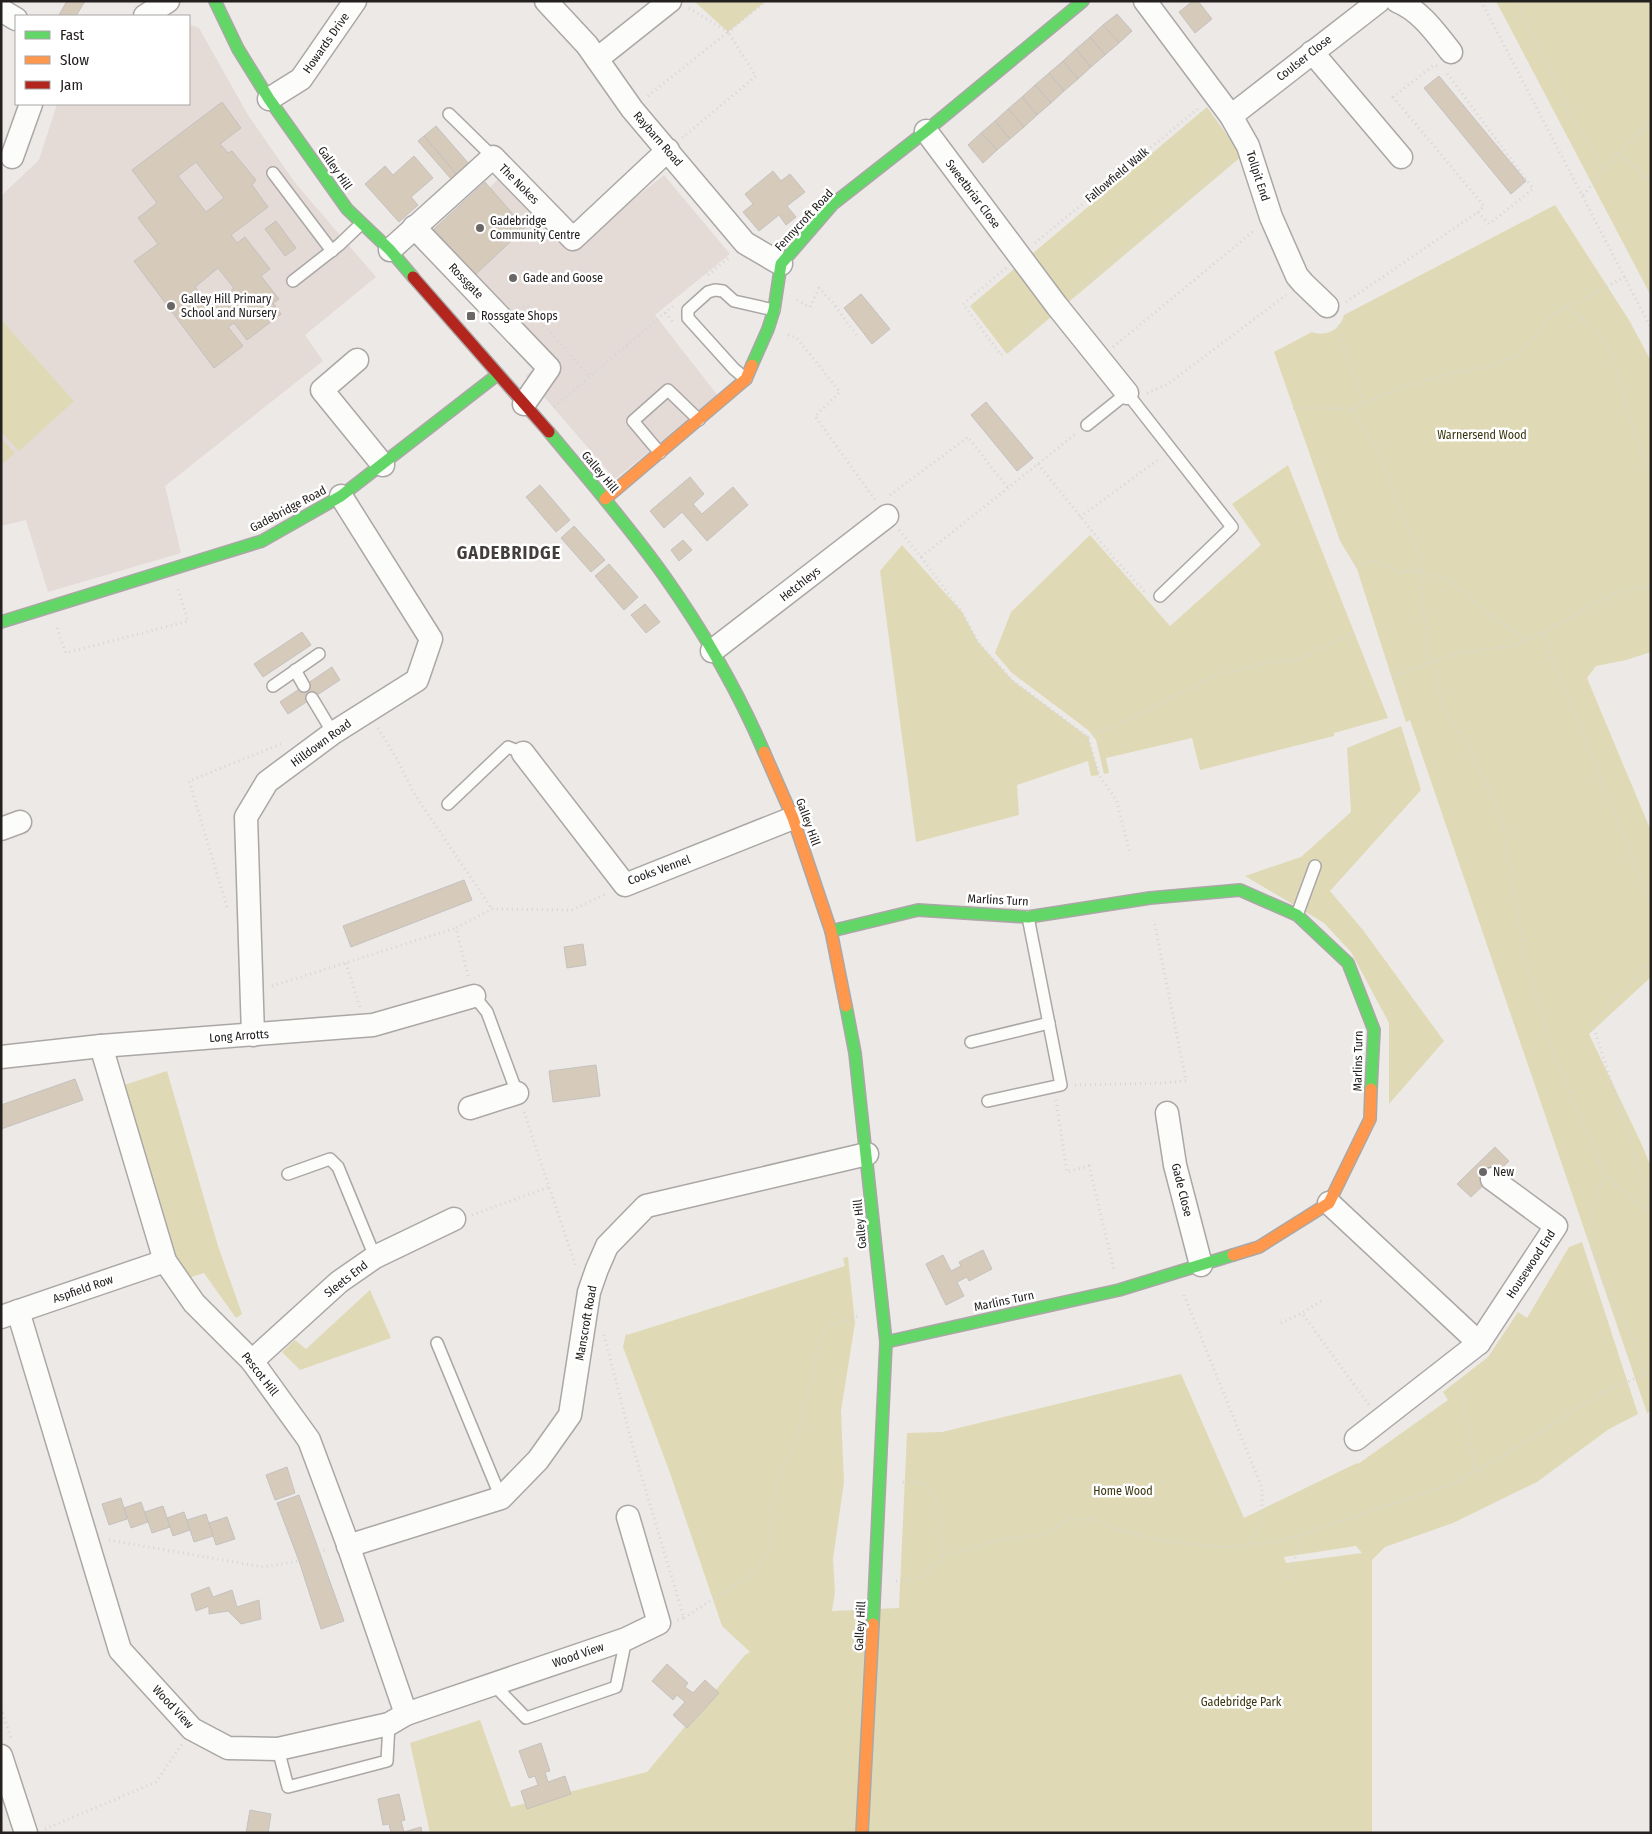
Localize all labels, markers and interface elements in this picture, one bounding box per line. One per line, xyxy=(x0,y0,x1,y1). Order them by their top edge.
street label: Howards Drive xyxy=(300,10,352,76)
legend xyxy=(15,15,190,105)
text: Fast xyxy=(60,26,84,44)
street label: Coulser Close xyxy=(1274,32,1334,84)
text: Slow xyxy=(60,51,89,69)
text: Jam xyxy=(60,76,83,94)
street label: Raybarn Road xyxy=(630,109,686,169)
street label: Galley Hill xyxy=(315,144,355,192)
street label: Fallowfield Walk xyxy=(1082,144,1152,206)
street label: Tollpit End xyxy=(1243,149,1273,203)
street label: Sweetbriar Close xyxy=(943,157,1003,231)
street label: The Nokes xyxy=(496,161,542,207)
street label: Fennycroft Road xyxy=(772,186,836,254)
place label: Gadebridge Community Centre xyxy=(490,214,580,242)
marker: Gadebridge Community Centre xyxy=(474,222,486,234)
street label: Rossgate xyxy=(446,260,486,302)
place label: Gade and Goose xyxy=(523,271,603,285)
marker: Gade and Goose xyxy=(507,272,519,284)
place label: Galley Hill Primary School and Nursery xyxy=(181,292,277,320)
marker: Galley Hill Primary School and Nursery xyxy=(165,300,177,312)
place label: Rossgate Shops xyxy=(481,309,558,323)
marker: Rossgate Shops xyxy=(465,310,477,322)
park label: Warnersend Wood xyxy=(1437,428,1527,442)
street label: Galley Hill xyxy=(579,448,621,496)
street label: Gadebridge Road xyxy=(248,483,328,535)
district label: GADEBRIDGE xyxy=(457,542,561,564)
street label: Hetchleys xyxy=(777,564,823,604)
street label: Hilldown Road xyxy=(288,716,354,770)
street label: Galley Hill xyxy=(793,796,823,848)
street label: Cooks Vennel xyxy=(626,852,692,888)
street label: Marlins Turn xyxy=(967,891,1029,909)
street label: Long Arrotts xyxy=(209,1027,269,1045)
street label: Marlins Turn xyxy=(1350,1030,1366,1092)
street label: Gade Close xyxy=(1169,1162,1195,1218)
place label: New xyxy=(1493,1165,1514,1179)
marker: New xyxy=(1477,1166,1489,1178)
street label: Galley Hill xyxy=(850,1199,870,1249)
street label: Housewood End xyxy=(1504,1227,1558,1301)
street label: Sleets End xyxy=(322,1258,370,1300)
street label: Aspfield Row xyxy=(51,1272,115,1306)
street label: Manscroft Road xyxy=(572,1284,600,1362)
street label: Marlins Turn xyxy=(973,1288,1035,1314)
street label: Pescot Hill xyxy=(239,1349,281,1399)
park label: Home Wood xyxy=(1093,1484,1153,1498)
street label: Galley Hill xyxy=(852,1601,868,1651)
street label: Wood View xyxy=(550,1640,606,1670)
street label: Wood View xyxy=(150,1683,197,1731)
park label: Gadebridge Park xyxy=(1201,1695,1282,1709)

